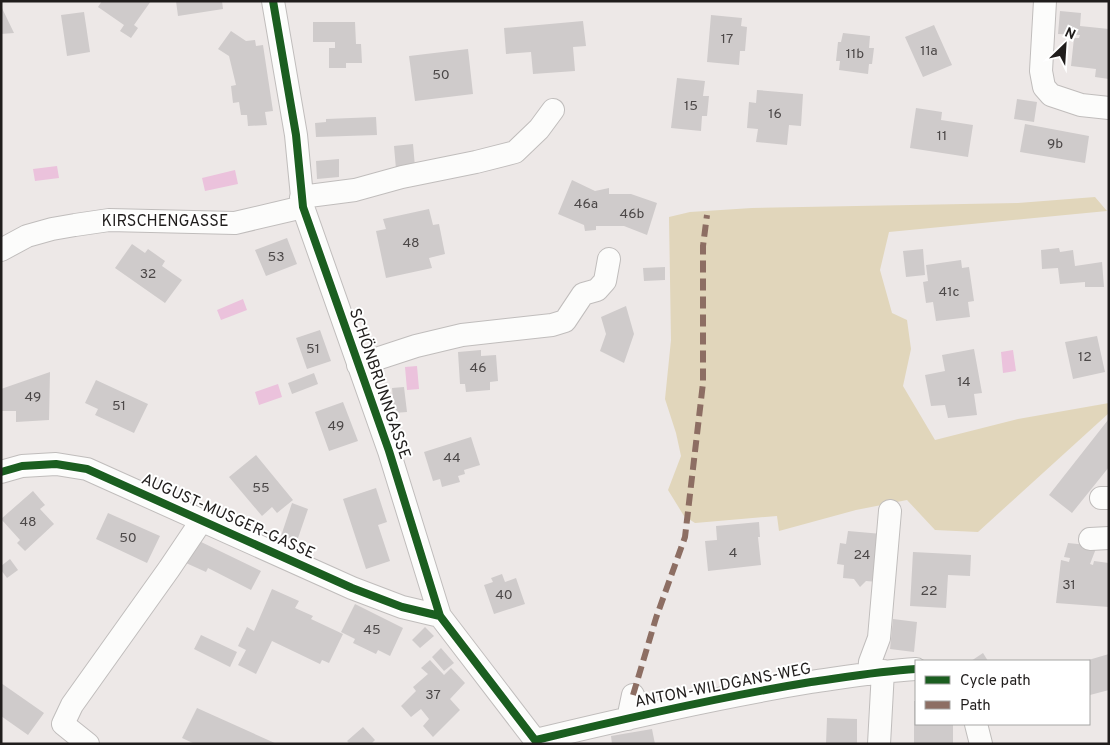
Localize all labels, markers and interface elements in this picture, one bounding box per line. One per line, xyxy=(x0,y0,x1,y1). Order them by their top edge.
north arrow xyxy=(1040,20,1090,70)
text: N xyxy=(1062,25,1078,44)
house number: 17 xyxy=(721,31,733,48)
house number: 11a xyxy=(920,43,938,60)
house number: 11b xyxy=(846,46,864,63)
house number: 50 xyxy=(432,67,450,84)
house number: 15 xyxy=(684,98,698,115)
house number: 16 xyxy=(768,106,782,123)
house number: 11 xyxy=(937,128,947,145)
house number: 9b xyxy=(1047,136,1063,153)
house number: 46a xyxy=(574,196,598,213)
house number: 46b xyxy=(620,206,645,223)
street label: KIRSCHENGASSE xyxy=(101,212,229,232)
house number: 48 xyxy=(402,235,420,252)
house number: 53 xyxy=(267,249,285,266)
house number: 32 xyxy=(140,266,156,283)
house number: 41c xyxy=(939,284,959,301)
street label: SCHÖNBRUNNGASSE xyxy=(344,305,416,462)
house number: 51 xyxy=(306,341,320,358)
house number: 12 xyxy=(1078,349,1092,366)
house number: 46 xyxy=(469,360,487,377)
house number: 14 xyxy=(957,374,971,391)
house number: 49 xyxy=(25,389,41,406)
house number: 51 xyxy=(112,398,126,415)
house number: 49 xyxy=(328,418,344,435)
house number: 44 xyxy=(443,450,461,467)
street label: AUGUST-MUSGER-GASSE xyxy=(138,470,318,564)
house number: 55 xyxy=(252,480,270,497)
house number: 48 xyxy=(19,514,37,531)
house number: 50 xyxy=(119,530,137,547)
house number: 4 xyxy=(729,545,737,562)
house number: 24 xyxy=(853,547,871,564)
house number: 31 xyxy=(1062,577,1076,594)
house number: 22 xyxy=(920,583,938,600)
house number: 40 xyxy=(495,587,513,604)
house number: 45 xyxy=(363,622,381,639)
street label: ANTON-WILDGANS-WEG xyxy=(633,659,813,713)
legend xyxy=(915,660,1090,725)
text: Cycle path xyxy=(960,672,1031,691)
house number: 37 xyxy=(425,687,441,704)
text: Path xyxy=(960,697,991,716)

